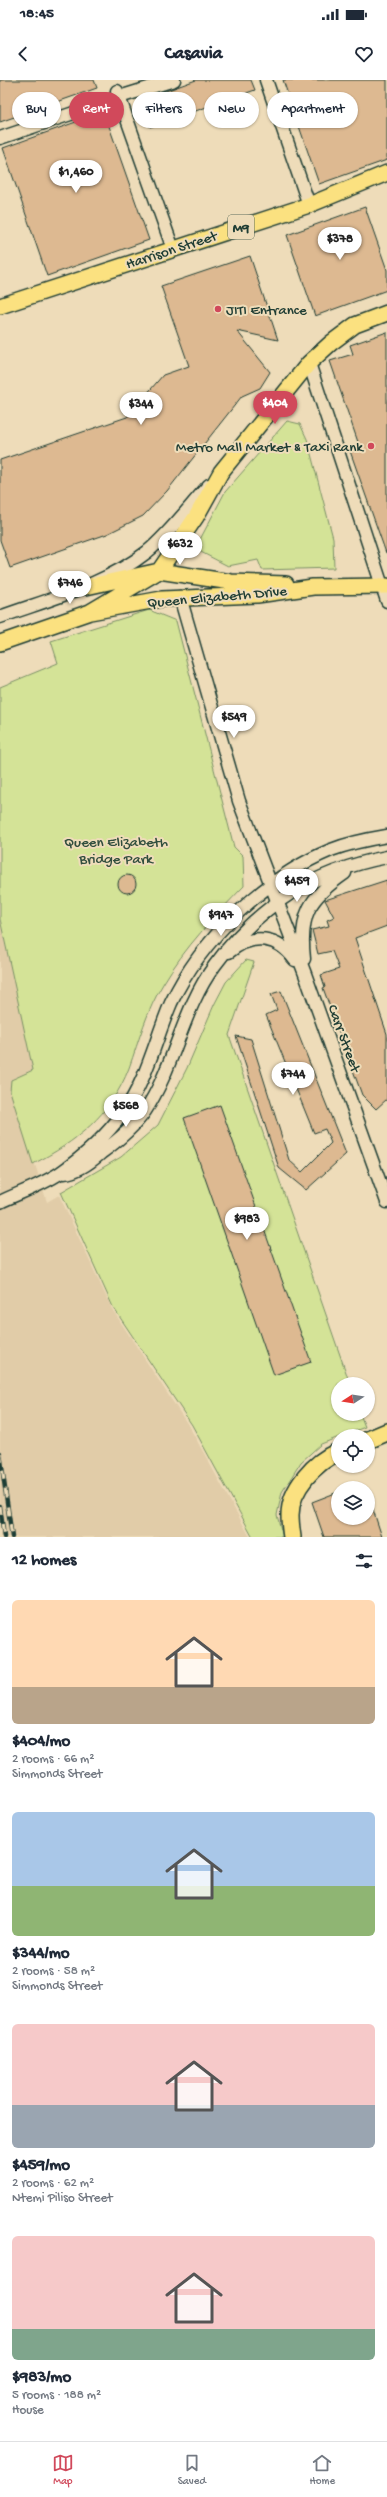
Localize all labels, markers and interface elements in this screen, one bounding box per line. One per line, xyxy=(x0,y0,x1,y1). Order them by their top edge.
text: 18:45 xyxy=(20,5,54,23)
icon: back xyxy=(12,43,34,65)
icon: heart xyxy=(353,43,375,65)
text: Casavia xyxy=(164,44,223,65)
chip: Buy xyxy=(12,92,61,128)
chip: Rent xyxy=(69,92,124,128)
chip: Filters xyxy=(132,92,196,128)
chip: New xyxy=(204,92,259,128)
chip: Apartment xyxy=(267,92,358,128)
pin: $1,460 xyxy=(43,160,109,194)
text: $1,460 xyxy=(58,165,94,180)
road number: M9 xyxy=(228,215,254,239)
street label: Harrison Street xyxy=(124,227,221,274)
pin: $378 xyxy=(316,227,364,261)
text: $378 xyxy=(327,232,353,247)
place label: JITI Entrance xyxy=(226,302,307,320)
marker: JITI Entrance xyxy=(213,304,223,314)
pin: $404 xyxy=(251,391,299,425)
pin: $344 xyxy=(117,392,165,426)
text: $404 xyxy=(262,396,288,411)
text: $344 xyxy=(129,397,153,412)
place label: Metro Mall Market & Taxi Rank xyxy=(176,439,364,457)
marker: Metro Mall Market & Taxi Rank xyxy=(366,441,376,451)
pin: $632 xyxy=(156,532,204,566)
text: $632 xyxy=(167,537,193,552)
pin: $746 xyxy=(46,571,94,605)
text: $746 xyxy=(57,576,83,591)
street label: Queen Elizabeth Drive xyxy=(147,583,288,613)
pin: $549 xyxy=(210,705,258,739)
text: $549 xyxy=(221,710,247,725)
park label: Queen Elizabeth Bridge Park xyxy=(64,834,168,869)
pin: $459 xyxy=(273,869,321,903)
text: $459 xyxy=(284,874,310,889)
pin: $947 xyxy=(197,903,245,937)
text: $947 xyxy=(208,908,234,923)
street label: Carr Street xyxy=(323,1002,364,1077)
pin: $744 xyxy=(269,1062,317,1096)
text: $744 xyxy=(281,1067,305,1082)
pin: $568 xyxy=(102,1094,150,1128)
text: $568 xyxy=(113,1099,139,1114)
pin: $983 xyxy=(223,1207,271,1241)
text: $983 xyxy=(234,1212,260,1227)
north arrow xyxy=(331,1377,375,1421)
map controls xyxy=(331,1377,375,1525)
button: locate xyxy=(331,1429,375,1473)
button: layers xyxy=(331,1481,375,1525)
icon: filters xyxy=(353,1550,375,1572)
text: 12 homes xyxy=(12,1551,76,1571)
icon: home xyxy=(158,1626,230,1698)
text: $404/mo xyxy=(12,1732,70,1752)
text: 2 rooms · 66 m² xyxy=(12,1752,94,1767)
text: Simmonds Street xyxy=(12,1767,102,1782)
icon: home xyxy=(158,1838,230,1910)
text: $344/mo xyxy=(12,1944,70,1964)
text: 2 rooms · 58 m² xyxy=(12,1964,95,1979)
text: Simmonds Street xyxy=(12,1979,102,1994)
icon: home xyxy=(158,2050,230,2122)
text: $459/mo xyxy=(12,2156,70,2176)
text: 2 rooms · 62 m² xyxy=(12,2176,94,2191)
text: Ntemi Piliso Street xyxy=(12,2191,113,2206)
icon: home xyxy=(158,2262,230,2334)
text: $983/mo xyxy=(12,2368,71,2388)
text: 5 rooms · 188 m² xyxy=(12,2388,101,2403)
text: House xyxy=(12,2403,44,2418)
tab: Map xyxy=(52,2452,74,2488)
tab: Saved xyxy=(178,2452,206,2488)
tab: Home xyxy=(310,2452,335,2488)

